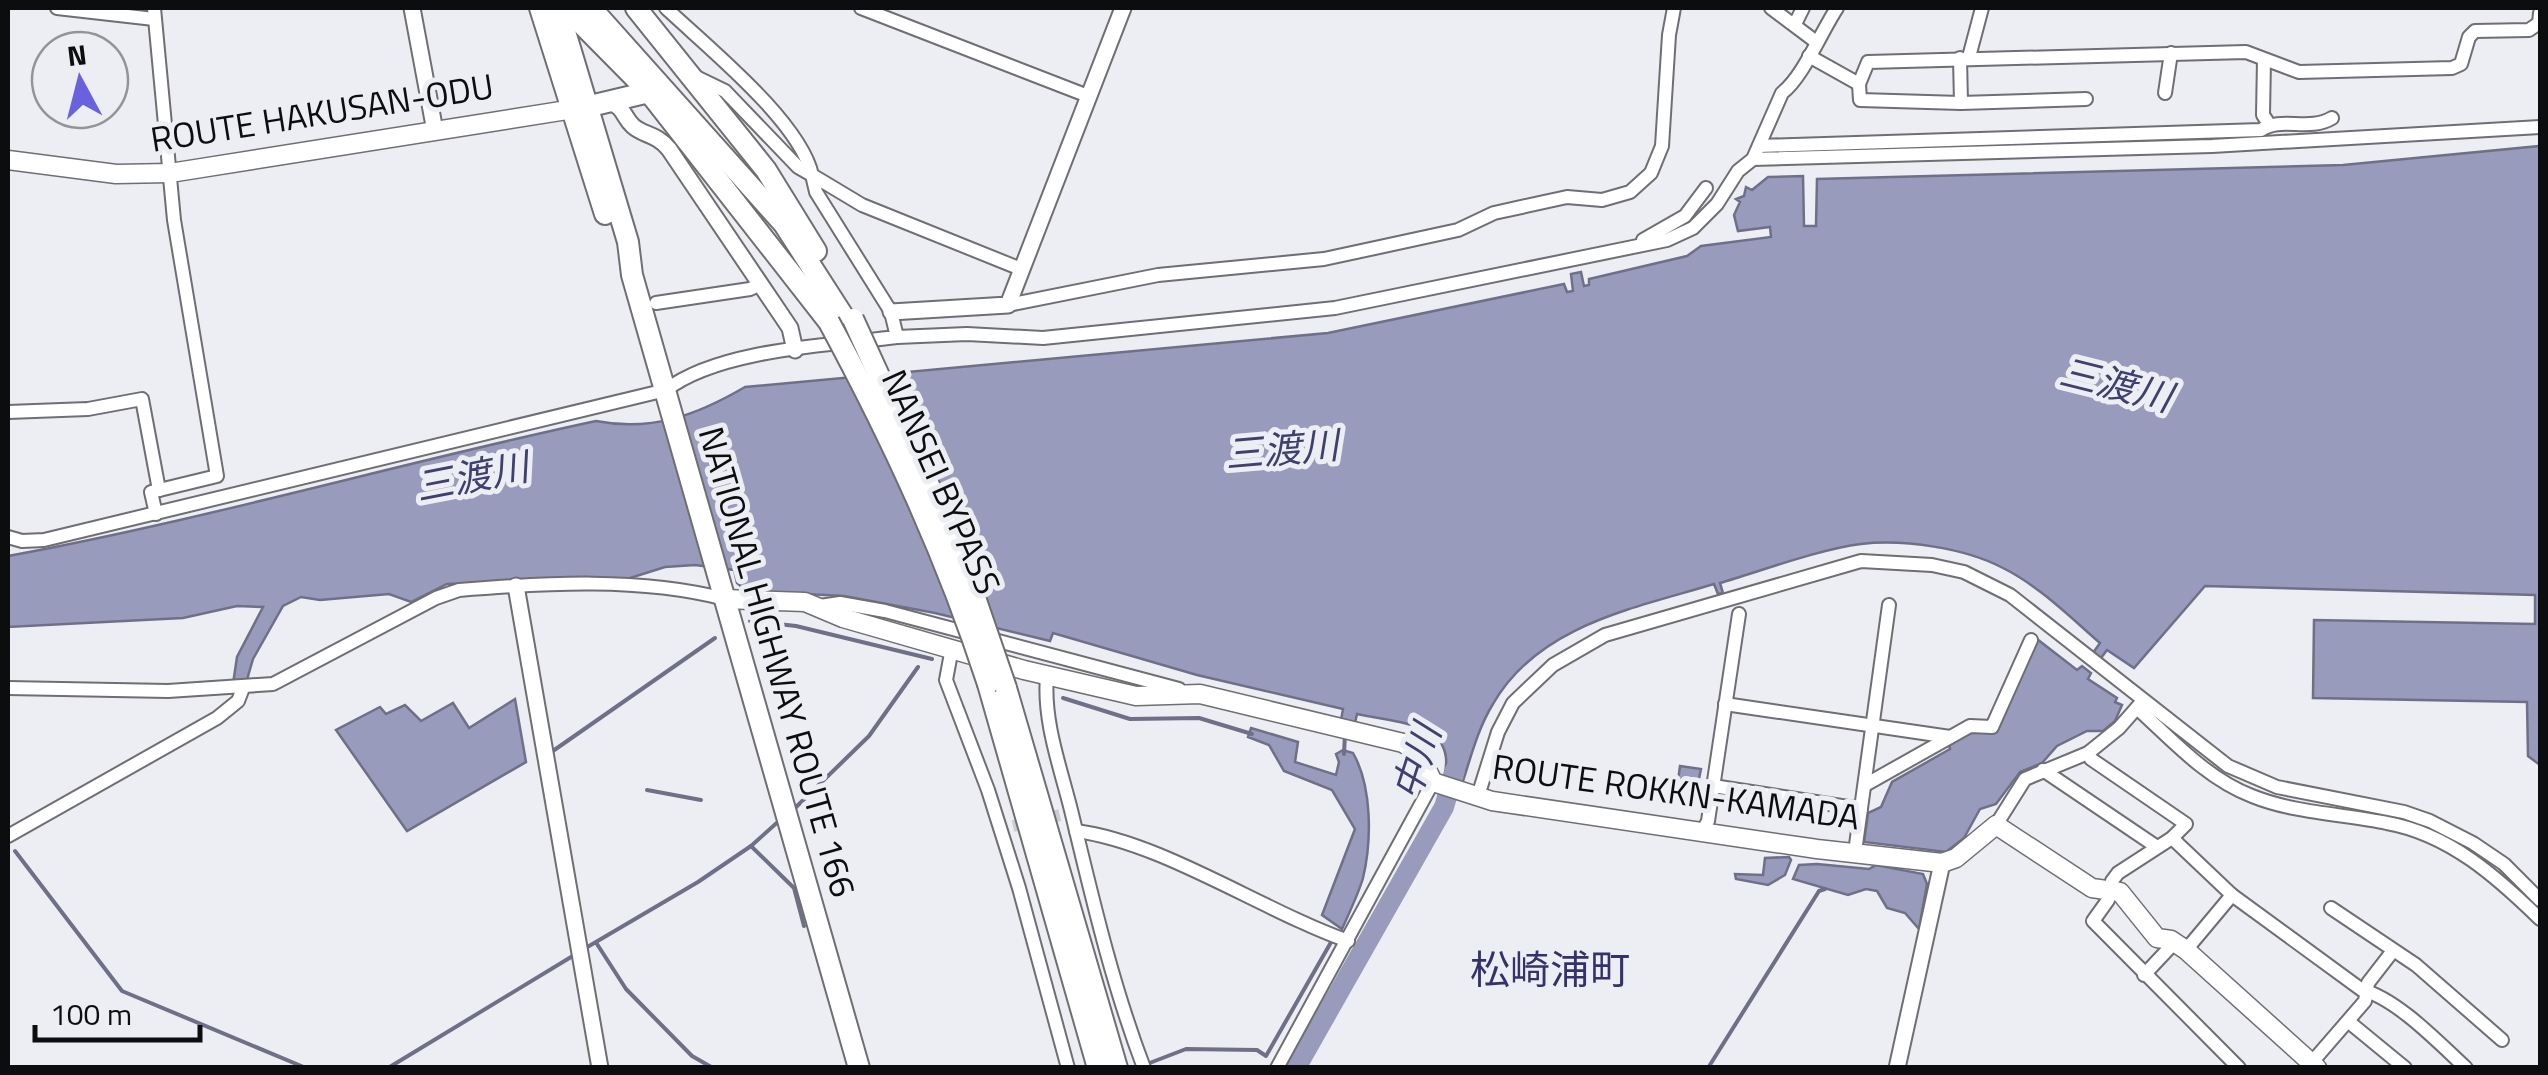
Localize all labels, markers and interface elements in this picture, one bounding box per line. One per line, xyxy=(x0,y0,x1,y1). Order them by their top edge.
north arrow xyxy=(30,30,130,130)
text: N xyxy=(65,32,89,77)
street label: ROUTE HAKUSAN-ODU xyxy=(147,58,497,166)
water label: 三渡川 xyxy=(2054,342,2182,427)
street label: NANSEI BYPASS xyxy=(868,361,1016,602)
water label: 三渡川 xyxy=(1223,415,1345,483)
street label: NATIONAL HIGHWAY ROUTE 166 xyxy=(685,420,871,903)
water label: 三渡川 xyxy=(410,436,537,515)
water label: 中川 xyxy=(1377,713,1457,807)
street label: ROUTE ROKKN-KAMADA xyxy=(1489,739,1863,844)
district label: 松崎浦町 xyxy=(1470,939,1630,1000)
scale bar xyxy=(35,980,200,1042)
text: 100 m xyxy=(50,991,132,1037)

